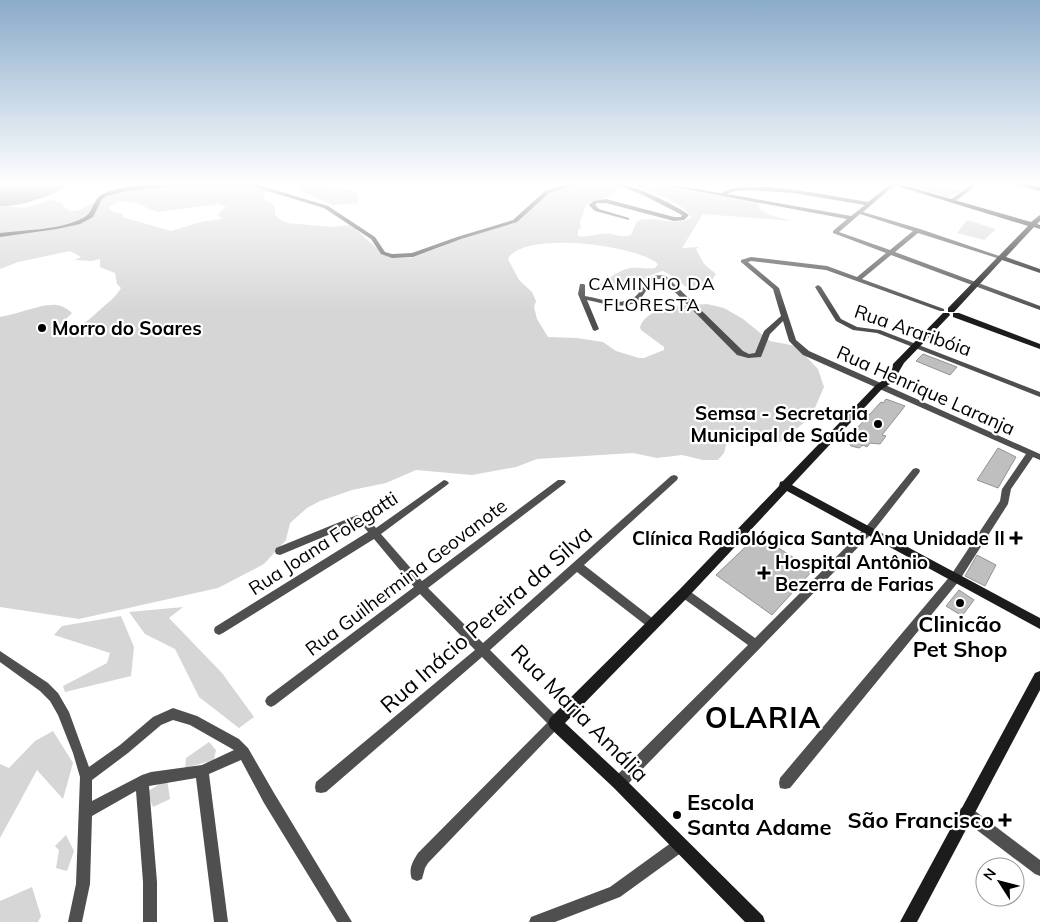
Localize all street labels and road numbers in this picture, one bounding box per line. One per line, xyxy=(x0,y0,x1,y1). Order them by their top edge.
street label: Rua Araribóia xyxy=(851,299,975,361)
street label: Rua Henrique Laranja xyxy=(833,340,1019,440)
street label: Rua Joana Folegatti xyxy=(244,486,402,600)
street label: Rua Guilhermina Geovanote xyxy=(300,493,512,661)
street label: Rua Inácio Pereira da Silva xyxy=(374,519,598,719)
street label: Rua Maria Amália xyxy=(505,638,655,788)

